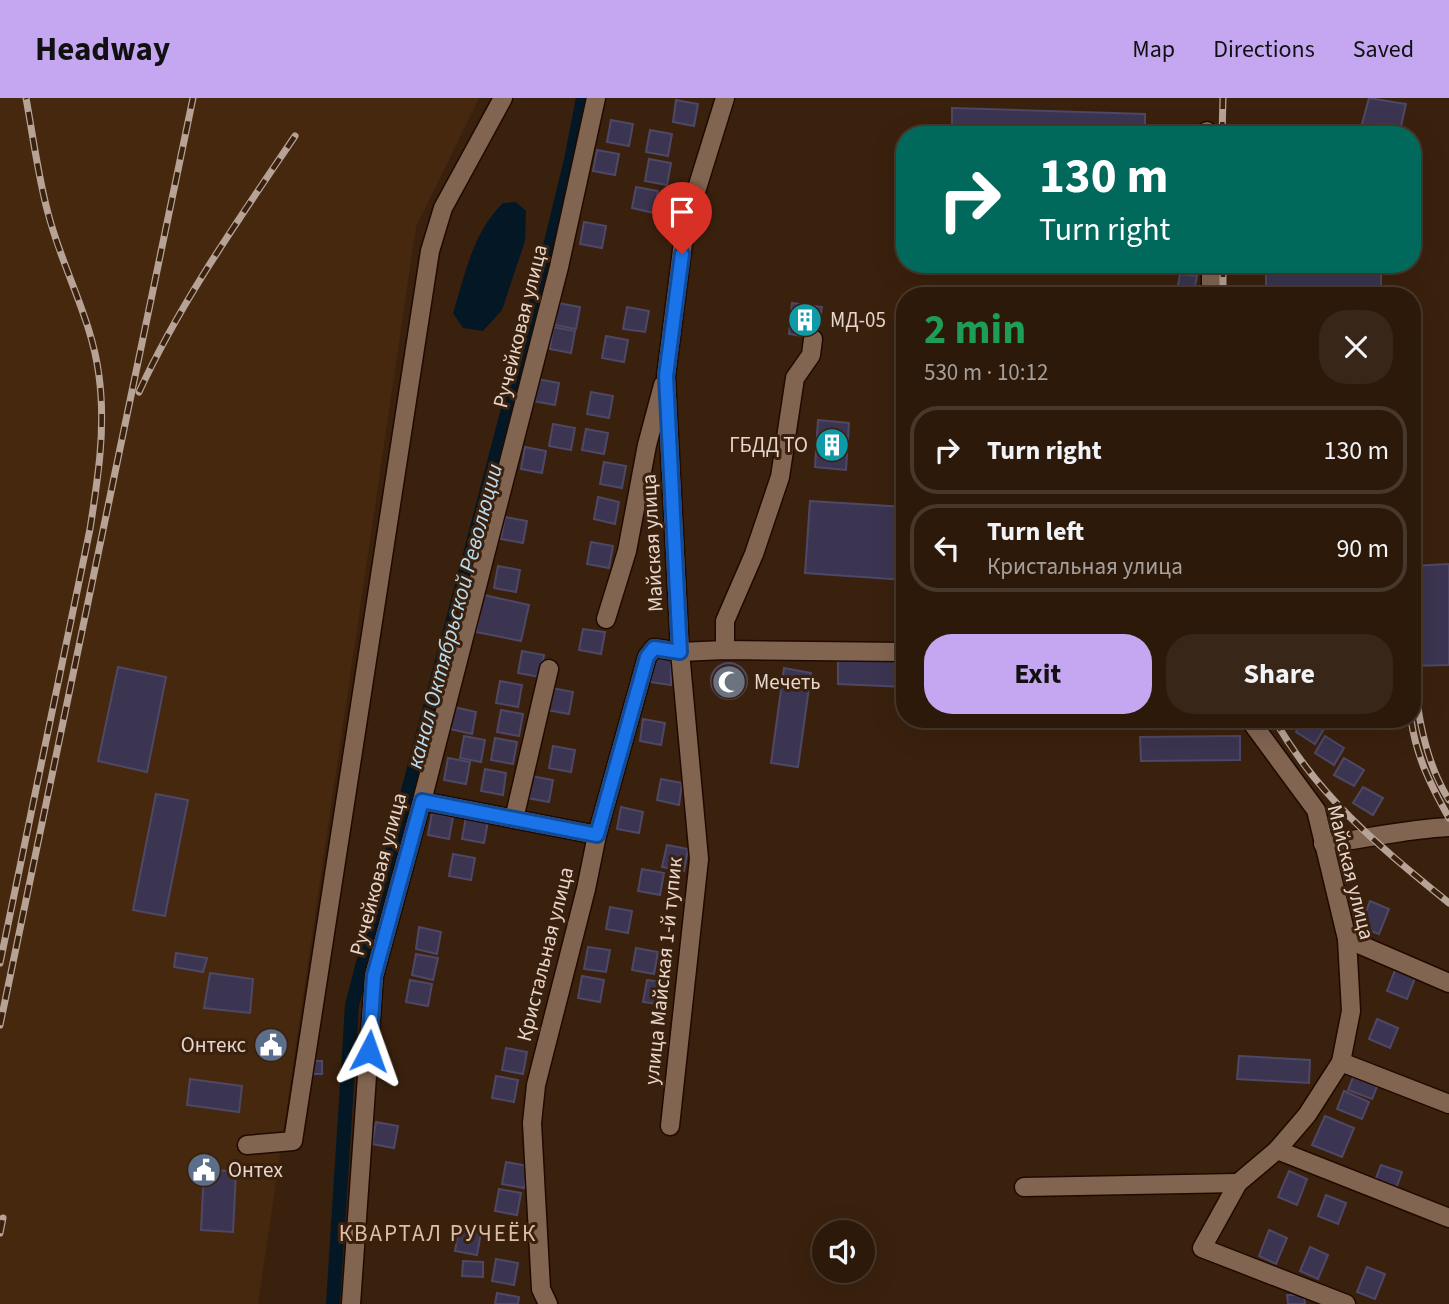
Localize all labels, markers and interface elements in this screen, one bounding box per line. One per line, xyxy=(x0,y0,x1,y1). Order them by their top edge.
text: Headway xyxy=(35,26,170,73)
text: Map xyxy=(1132,32,1175,67)
text: Directions xyxy=(1213,32,1315,67)
text: Saved xyxy=(1353,32,1414,67)
text: 130 m xyxy=(1039,142,1168,212)
icon: right xyxy=(924,154,1015,245)
pin xyxy=(652,182,712,254)
icon: arrive xyxy=(663,193,701,231)
text: Turn right xyxy=(1039,207,1170,253)
street label: Ручейковая улица xyxy=(485,241,555,411)
text: 2 min xyxy=(924,300,1026,360)
building icon: МД-05 xyxy=(786,301,824,339)
place label: МД-05 xyxy=(830,305,886,335)
button: close xyxy=(1319,310,1393,384)
text: 530 m · 10:12 xyxy=(924,356,1048,389)
building icon: ГБДД ТО xyxy=(813,426,851,464)
place label: ГБДД ТО xyxy=(729,430,808,460)
icon: right xyxy=(928,431,966,469)
text: Turn right xyxy=(987,432,1102,469)
text: 130 m xyxy=(1323,432,1389,469)
water label: канал Октябрьской Революции xyxy=(398,460,511,772)
street label: Майская улица xyxy=(633,473,671,613)
text: Turn left xyxy=(987,513,1084,550)
icon: left xyxy=(928,529,966,567)
text: 90 m xyxy=(1336,530,1389,567)
text: Кристальная улица xyxy=(987,550,1183,583)
button: Exit xyxy=(924,634,1152,714)
button: Share xyxy=(1166,634,1393,714)
mosque icon: Мечеть xyxy=(710,663,748,701)
place label: Мечеть xyxy=(754,667,821,697)
street label: Ручейковая улица xyxy=(342,789,414,959)
street label: Майская улица xyxy=(1320,801,1382,943)
street label: улица Майская 1-й тупик xyxy=(636,855,690,1086)
street label: Кристальная улица xyxy=(509,864,581,1044)
position arrow xyxy=(332,1014,406,1088)
public building icon: Онтекс xyxy=(252,1026,290,1064)
place label: Онтекс xyxy=(181,1030,246,1060)
public building icon: Онтех xyxy=(185,1151,223,1189)
place label: Онтех xyxy=(228,1155,283,1185)
district label: КВАРТАЛ РУЧЕЁК xyxy=(339,1217,537,1250)
map controls xyxy=(812,1220,875,1283)
button: sound xyxy=(812,1220,875,1283)

